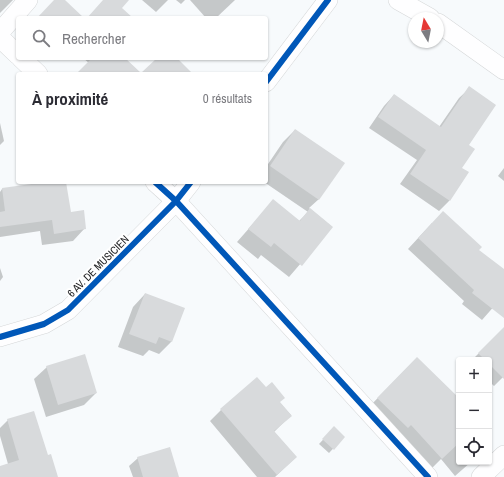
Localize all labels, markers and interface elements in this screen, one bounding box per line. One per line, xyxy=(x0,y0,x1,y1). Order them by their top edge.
north arrow xyxy=(408,12,444,48)
search box xyxy=(16,16,268,60)
icon: search xyxy=(30,27,52,49)
text: Rechercher xyxy=(62,28,126,49)
text: À proximité xyxy=(32,87,108,110)
text: 0 résultats xyxy=(203,90,252,107)
street label: 6 AV. DE MUSICIEN xyxy=(64,232,132,300)
map controls xyxy=(456,357,492,465)
button: + xyxy=(456,357,492,393)
button: − xyxy=(456,393,492,429)
button: locate xyxy=(456,429,492,465)

